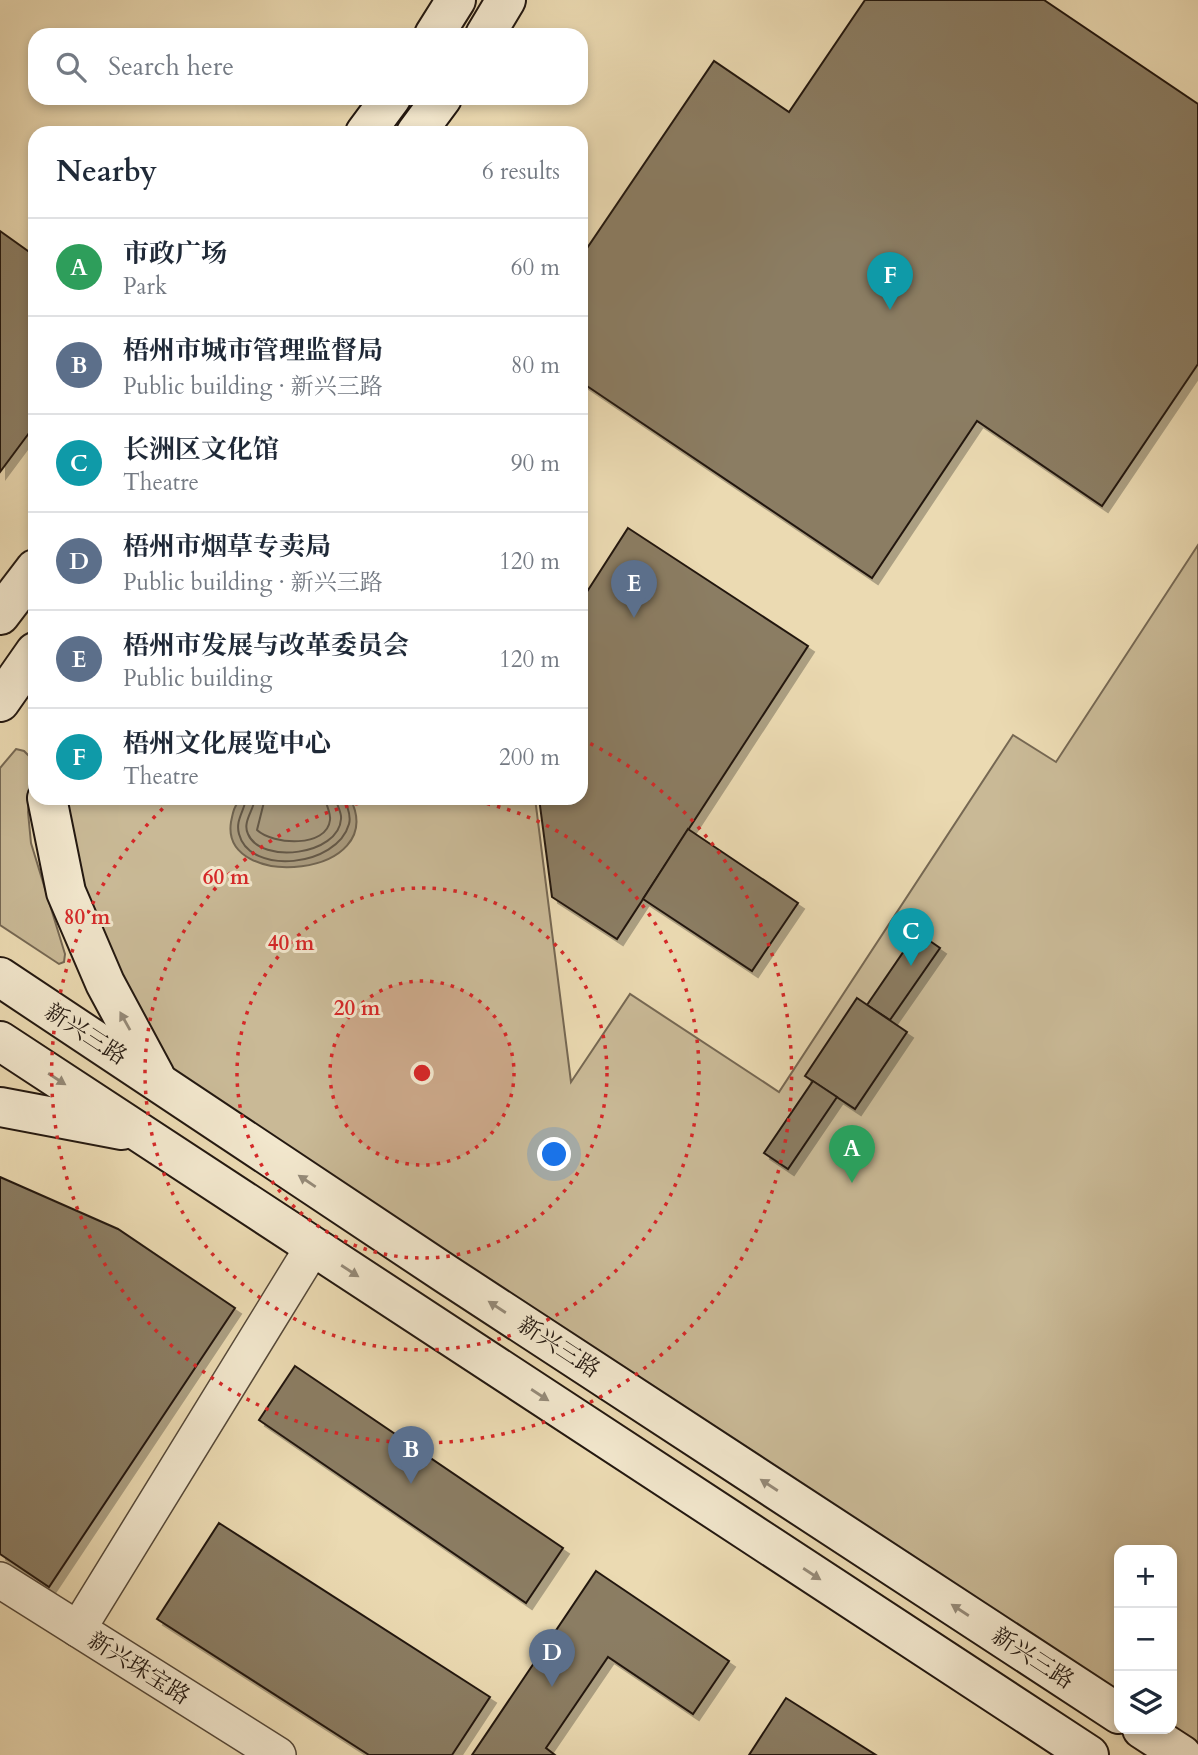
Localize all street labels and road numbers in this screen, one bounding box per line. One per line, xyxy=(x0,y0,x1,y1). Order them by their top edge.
street label: 新兴三路 xyxy=(39,996,133,1072)
street label: 新兴三路 xyxy=(512,1309,606,1385)
street label: 新兴三路 xyxy=(986,1620,1080,1696)
street label: 新兴珠宝路 xyxy=(82,1624,196,1712)

